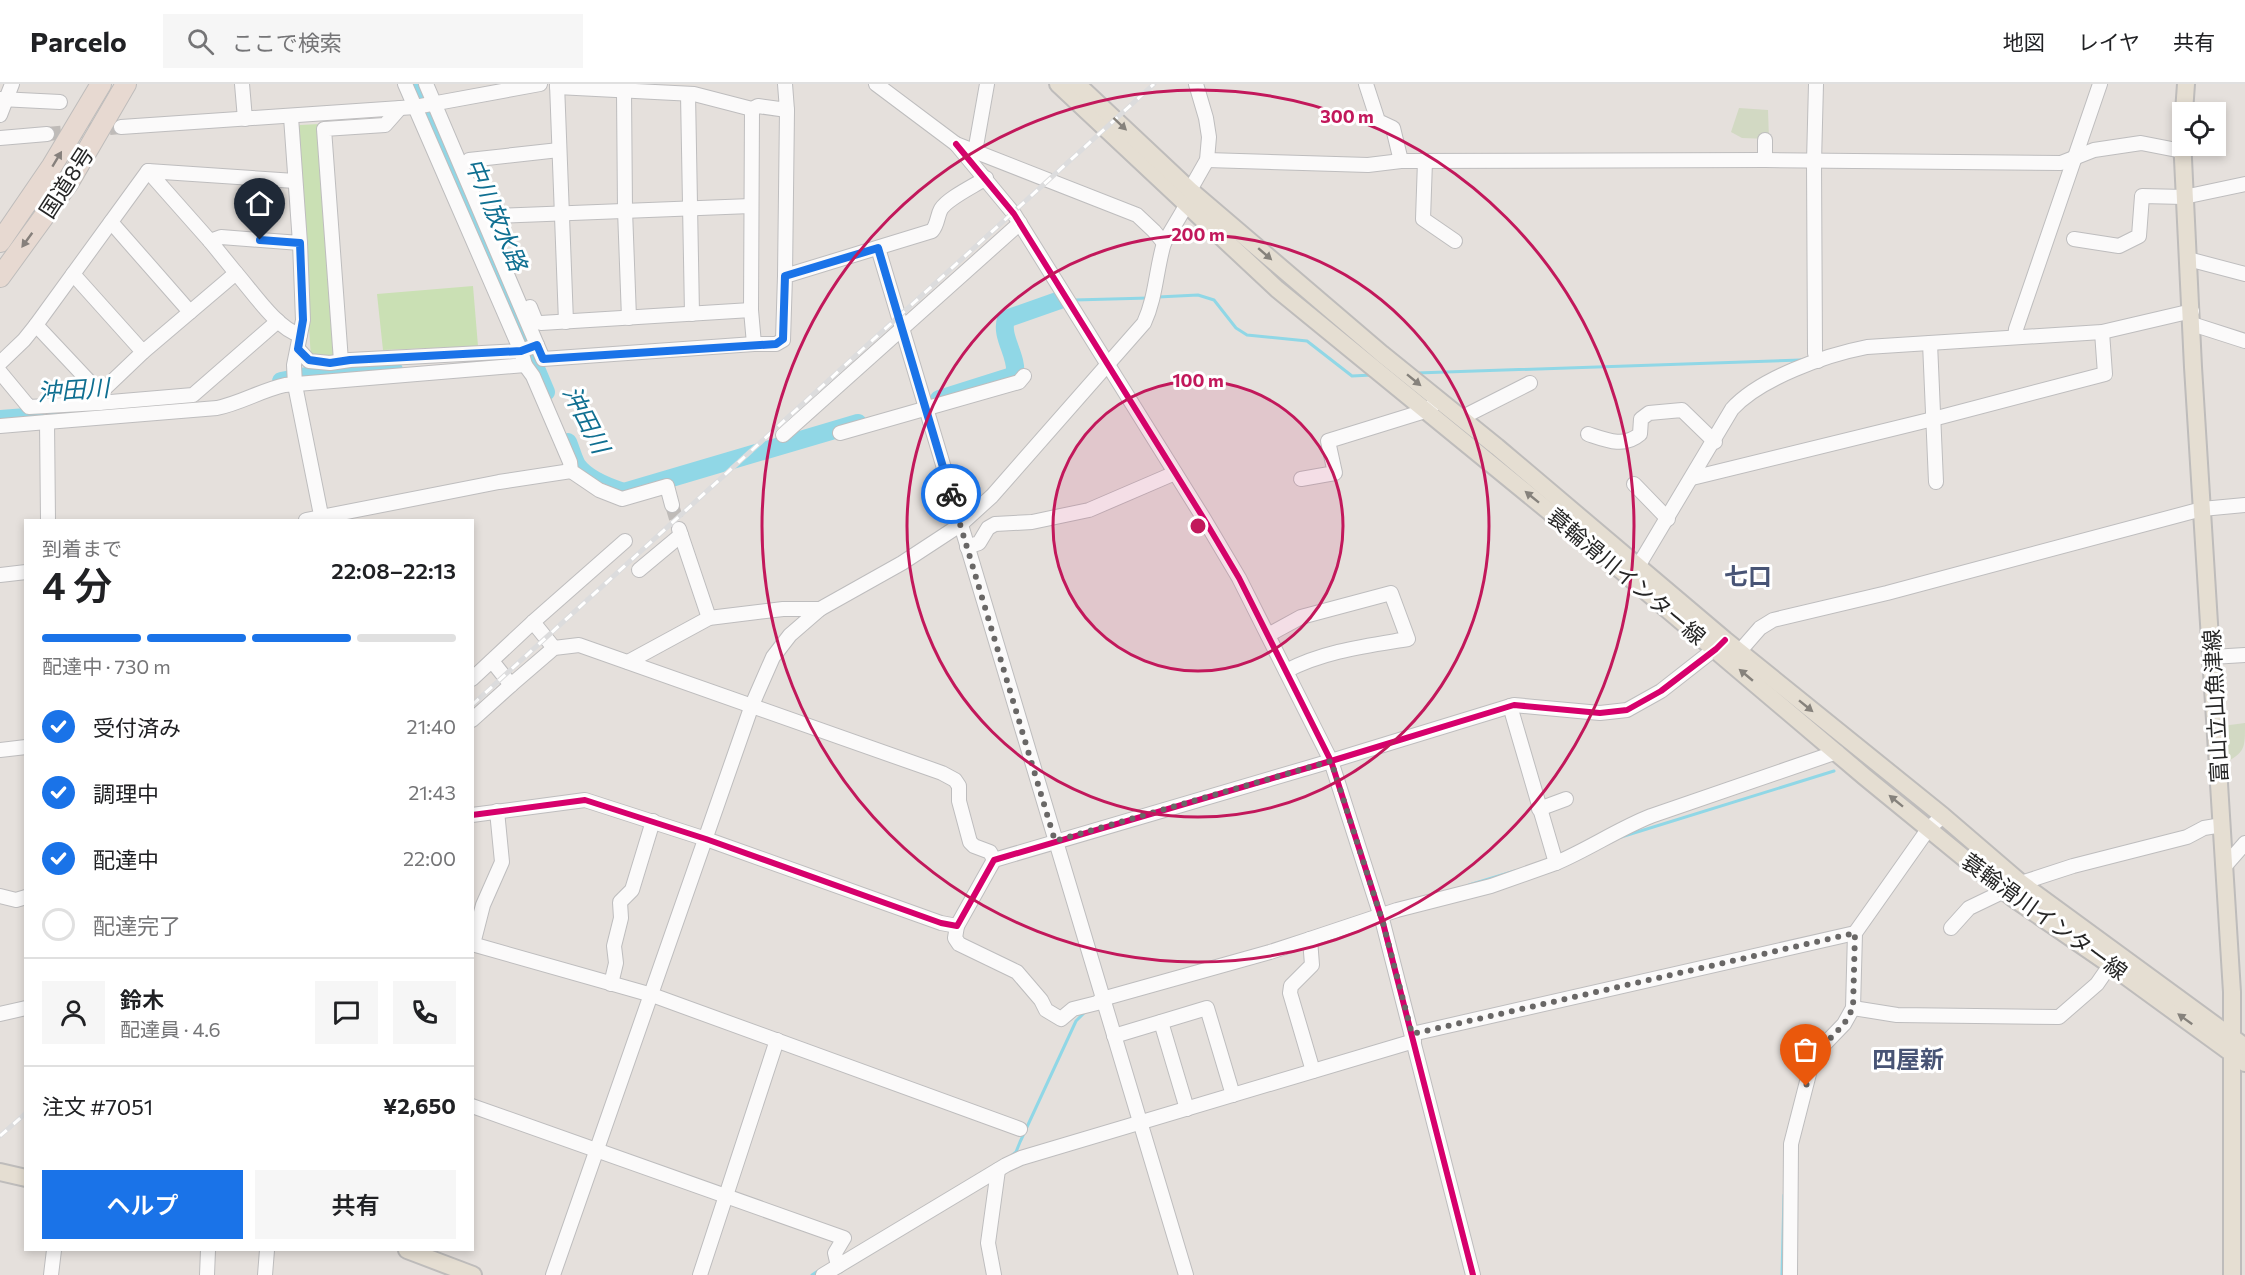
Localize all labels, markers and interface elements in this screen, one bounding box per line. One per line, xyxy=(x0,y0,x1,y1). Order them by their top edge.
search box xyxy=(163,14,583,68)
text: Parcelo xyxy=(30,24,127,58)
icon: search xyxy=(184,25,217,58)
text: ここで検索 xyxy=(232,29,342,56)
text: 地図 xyxy=(2003,29,2045,54)
text: レイヤ xyxy=(2078,29,2140,54)
text: 共有 xyxy=(2173,29,2215,54)
map controls xyxy=(2172,102,2226,156)
button: locate xyxy=(2172,102,2226,156)
text: 300 m xyxy=(1320,105,1374,127)
one-way arrow xyxy=(1112,117,1127,130)
street label: 国道8号 xyxy=(33,141,99,223)
one-way arrow xyxy=(51,151,62,167)
water label: 中川放水路 xyxy=(460,153,535,277)
pin xyxy=(234,178,285,240)
icon: home xyxy=(243,187,276,220)
text: 200 m xyxy=(1171,223,1225,245)
one-way arrow xyxy=(21,231,33,247)
one-way arrow xyxy=(1257,247,1272,260)
text: 100 m xyxy=(1172,369,1224,391)
water label: 沖田川 xyxy=(36,372,113,406)
one-way arrow xyxy=(1406,373,1421,386)
water label: 沖田川 xyxy=(558,380,618,460)
courier xyxy=(921,464,981,524)
icon: bike xyxy=(935,478,968,511)
one-way arrow xyxy=(1524,491,1540,504)
street label: 蓑輪滑川インター線 xyxy=(1542,502,1712,650)
centre of rings xyxy=(1188,516,1208,536)
text: 到着まで xyxy=(42,536,122,560)
text: 22:08–22:13 xyxy=(331,557,456,584)
text: 4 分 xyxy=(42,560,112,608)
district label: 七口 xyxy=(1724,561,1772,590)
street label: 富山立山魚津線 xyxy=(2197,628,2233,784)
text: 配達中 · 730 m xyxy=(42,654,171,678)
one-way arrow xyxy=(1738,669,1754,682)
one-way arrow xyxy=(1798,700,1814,713)
icon: check xyxy=(42,710,75,743)
text: 受付済み xyxy=(93,714,181,741)
text: 21:40 xyxy=(407,714,456,738)
icon: check xyxy=(42,776,75,809)
text: 調理中 xyxy=(93,780,159,807)
text: 21:43 xyxy=(408,780,456,804)
one-way arrow xyxy=(1888,796,1903,808)
icon: check xyxy=(42,842,75,875)
text: 配達中 xyxy=(93,846,159,873)
text: 22:00 xyxy=(403,846,456,870)
street label: 蓑輪滑川インター線 xyxy=(1957,847,2133,985)
text: 配達完了 xyxy=(93,912,181,939)
button: person xyxy=(42,981,105,1044)
button: chat xyxy=(315,981,378,1044)
button: phone xyxy=(393,981,456,1044)
text: 鈴木 xyxy=(120,986,164,1013)
one-way arrow xyxy=(2178,1013,2194,1025)
text: 配達員 · 4.6 xyxy=(120,1017,221,1041)
pin xyxy=(1780,1024,1831,1086)
icon: bag xyxy=(1789,1033,1822,1066)
district label: 四屋新 xyxy=(1872,1044,1944,1073)
text: ¥2,650 xyxy=(383,1092,456,1119)
text: 注文 #7051 xyxy=(42,1093,153,1120)
button: ヘルプ xyxy=(42,1170,243,1239)
button: 共有 xyxy=(255,1170,456,1239)

